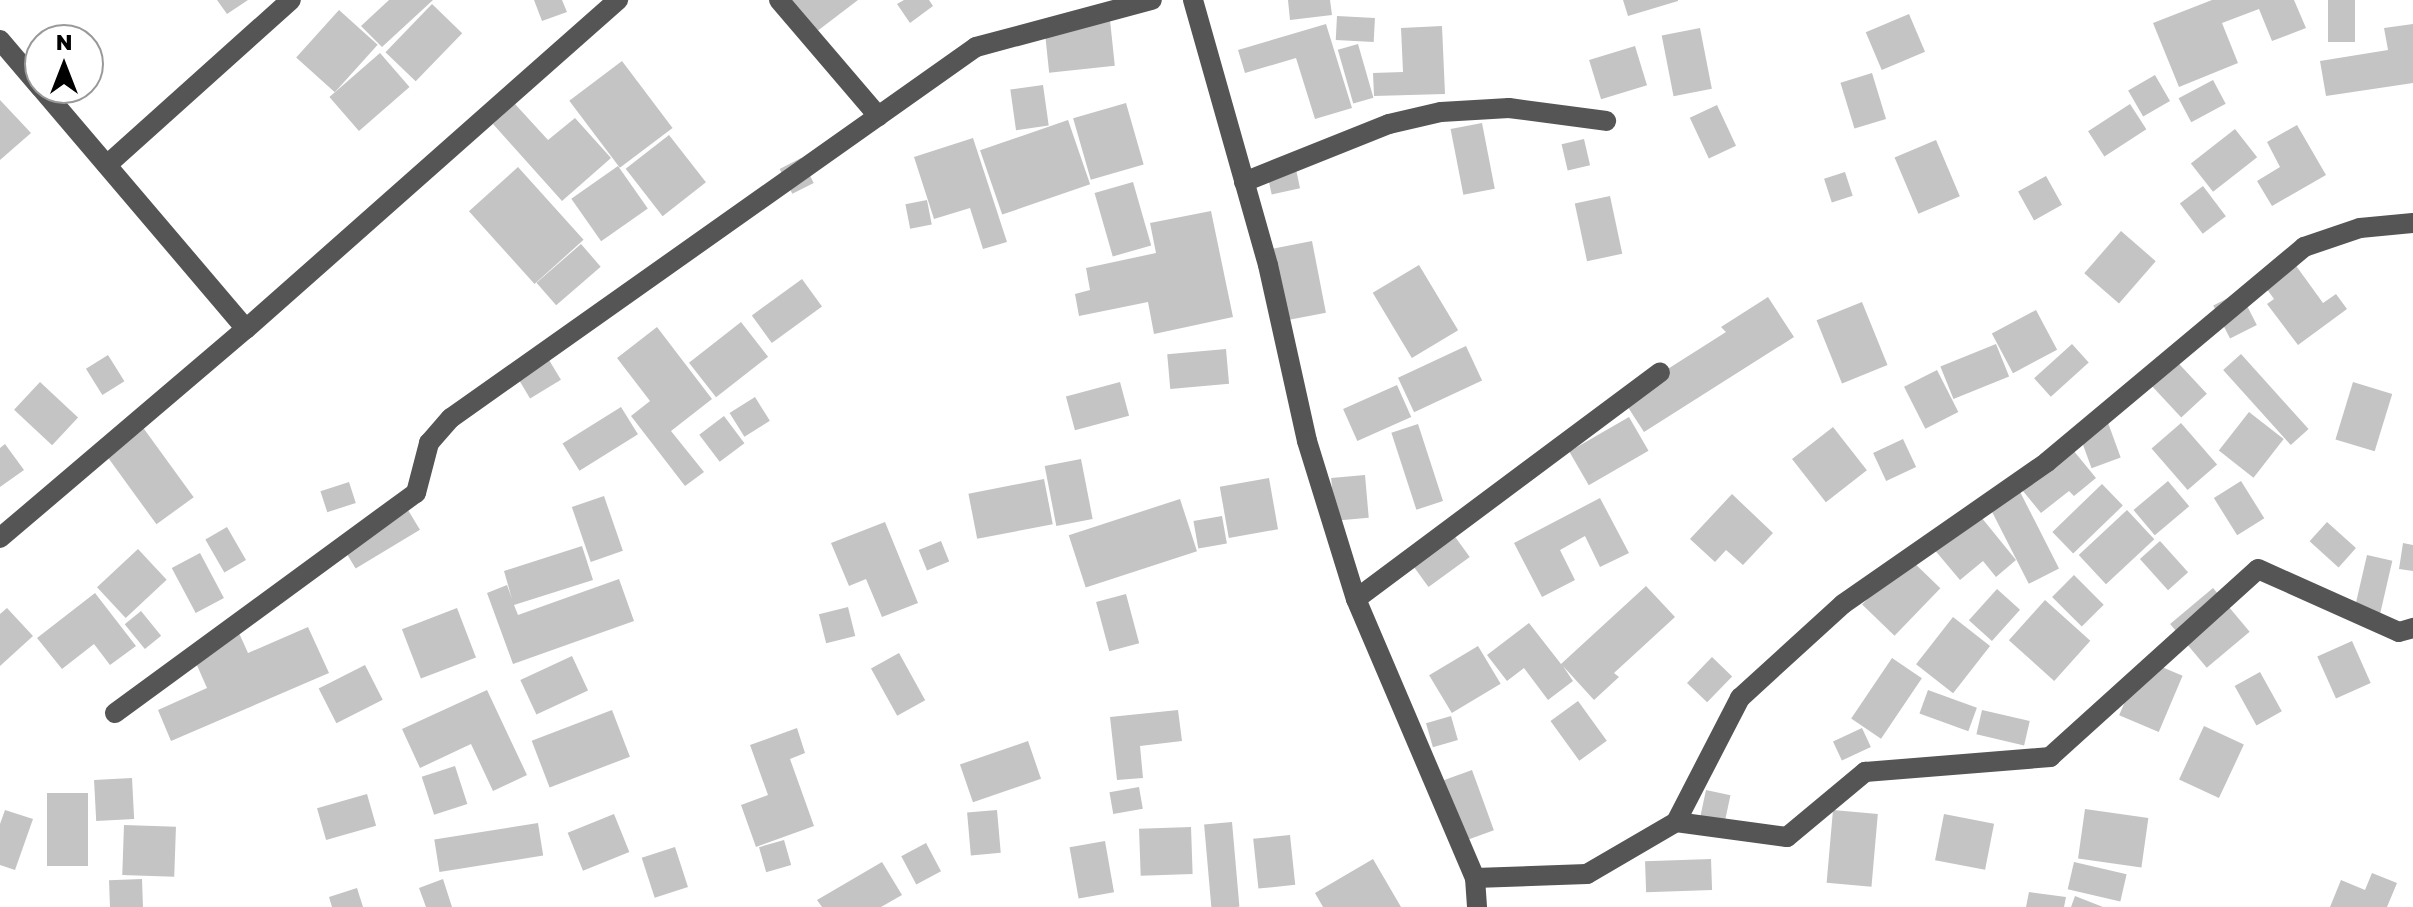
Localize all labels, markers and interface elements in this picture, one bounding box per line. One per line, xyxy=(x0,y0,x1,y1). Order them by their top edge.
north arrow xyxy=(24,24,104,104)
text: N xyxy=(56,28,72,55)

